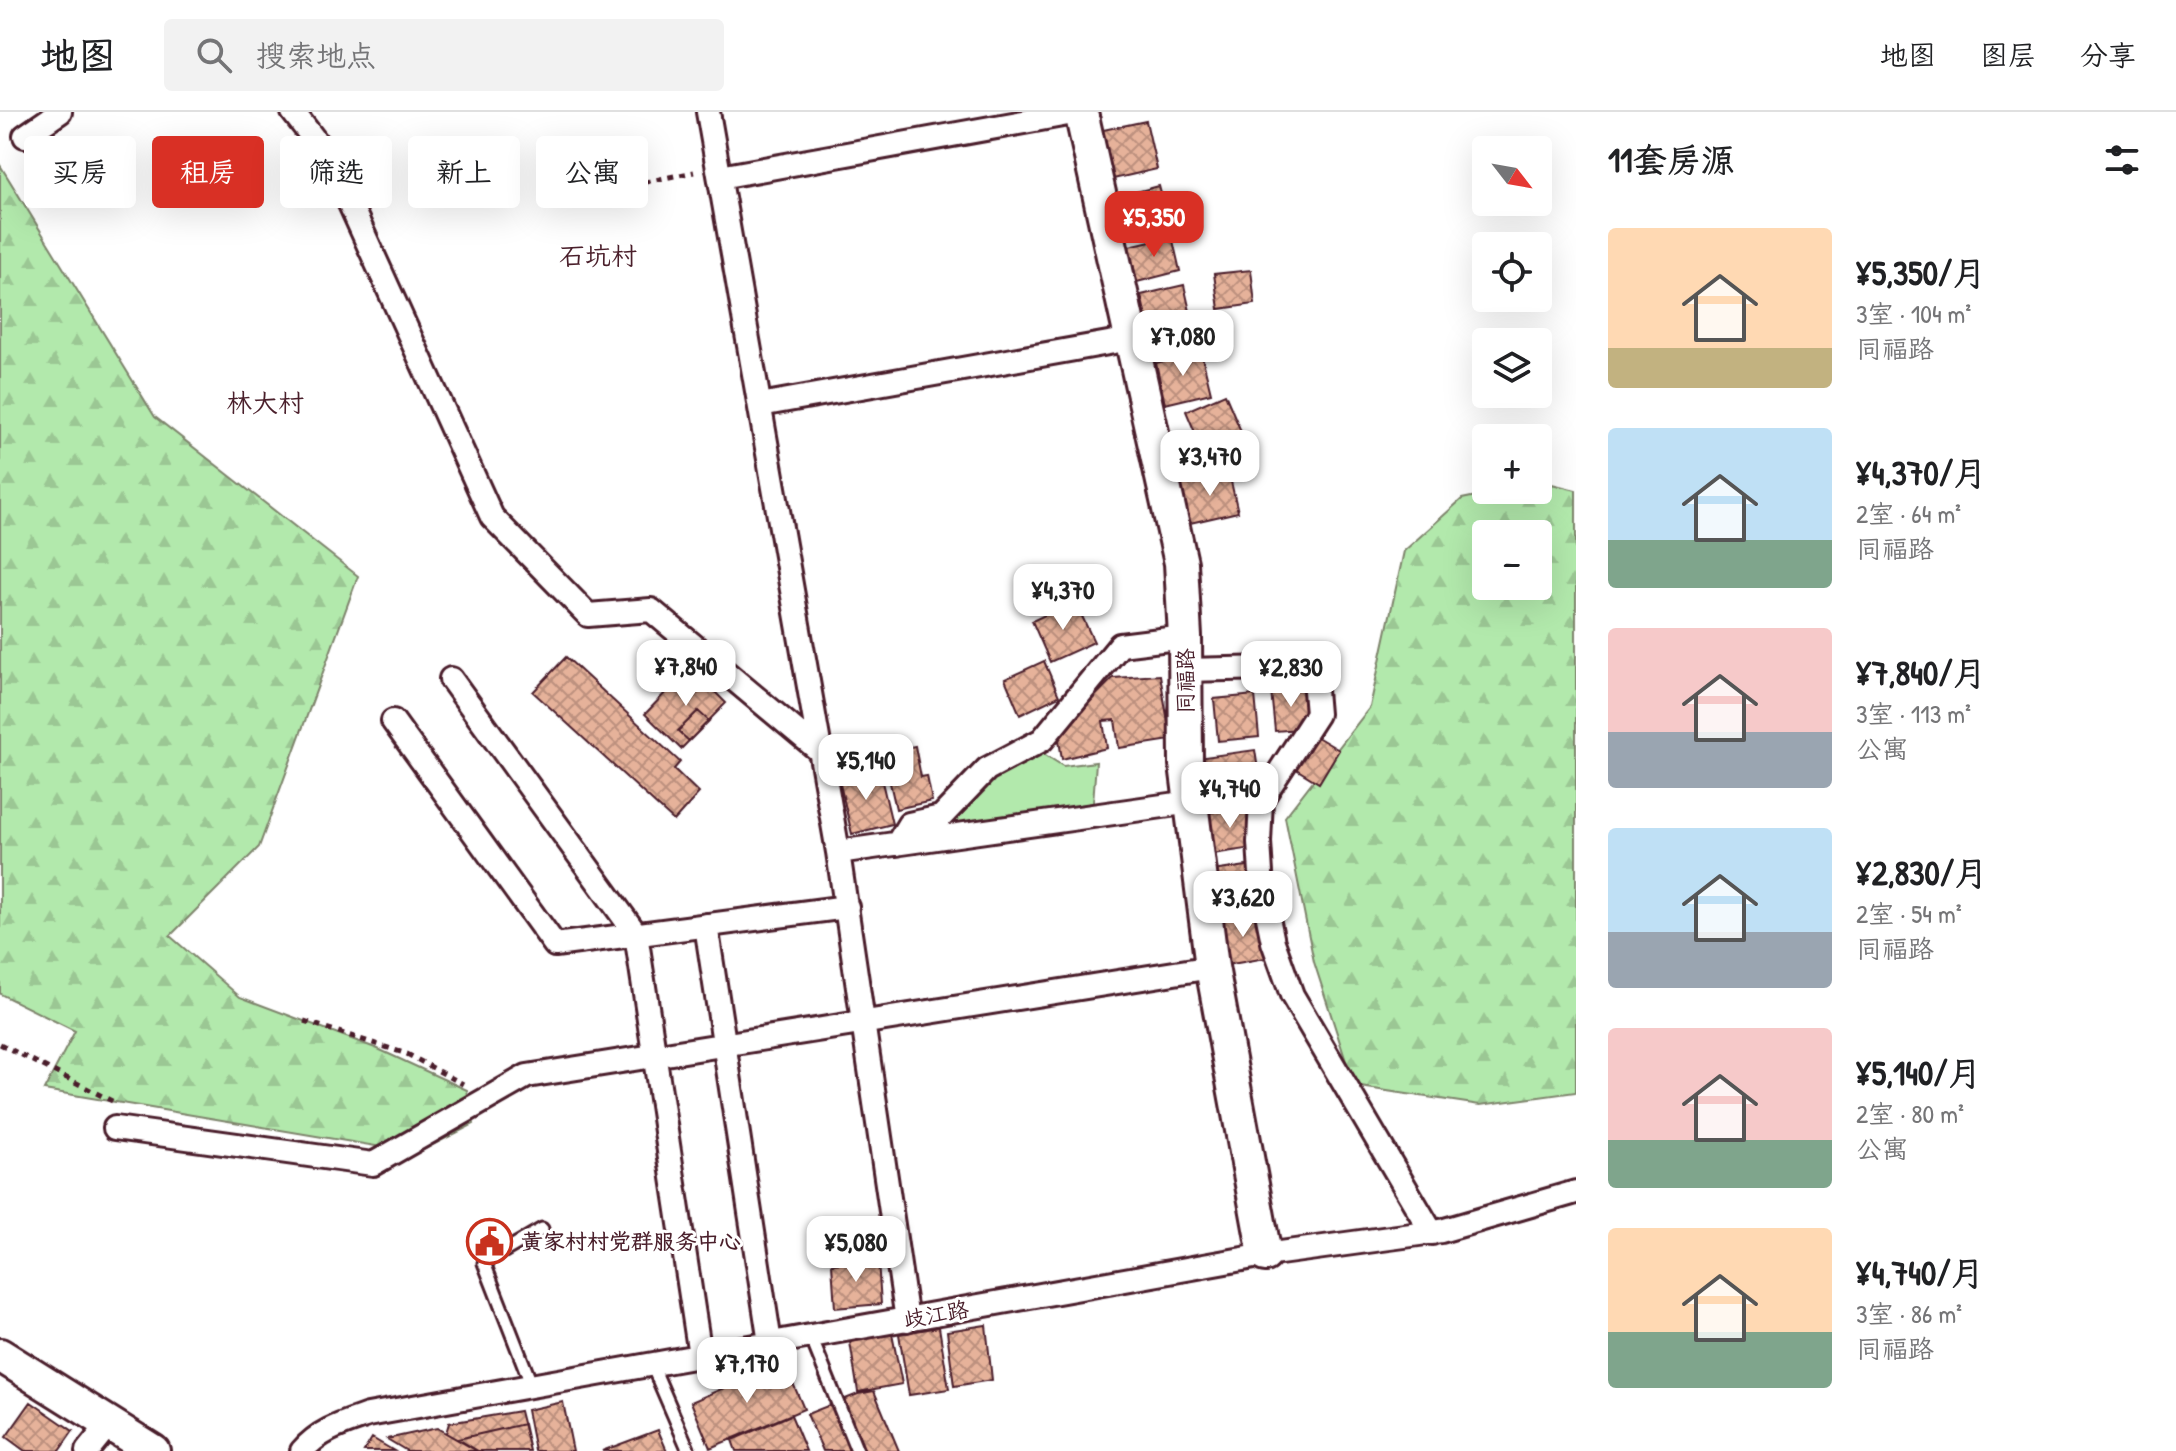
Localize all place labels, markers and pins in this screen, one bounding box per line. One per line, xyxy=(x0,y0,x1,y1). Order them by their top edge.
pin: ¥5,350 xyxy=(1089,191,1219,259)
pin: ¥7,080 xyxy=(1118,310,1248,378)
pin: ¥3,470 xyxy=(1145,430,1275,498)
pin: ¥4,370 xyxy=(998,564,1128,632)
pin: ¥7,840 xyxy=(621,640,751,708)
pin: ¥2,830 xyxy=(1226,641,1356,709)
pin: ¥5,140 xyxy=(801,734,931,802)
pin: ¥4,740 xyxy=(1165,762,1295,830)
pin: ¥3,620 xyxy=(1178,871,1308,939)
pin: ¥5,080 xyxy=(791,1216,921,1284)
public building icon: 黄家村村党群服务中心 xyxy=(466,1217,514,1265)
place label: 黄家村村党群服务中心 xyxy=(521,1226,741,1256)
pin: ¥7,170 xyxy=(682,1337,812,1405)

